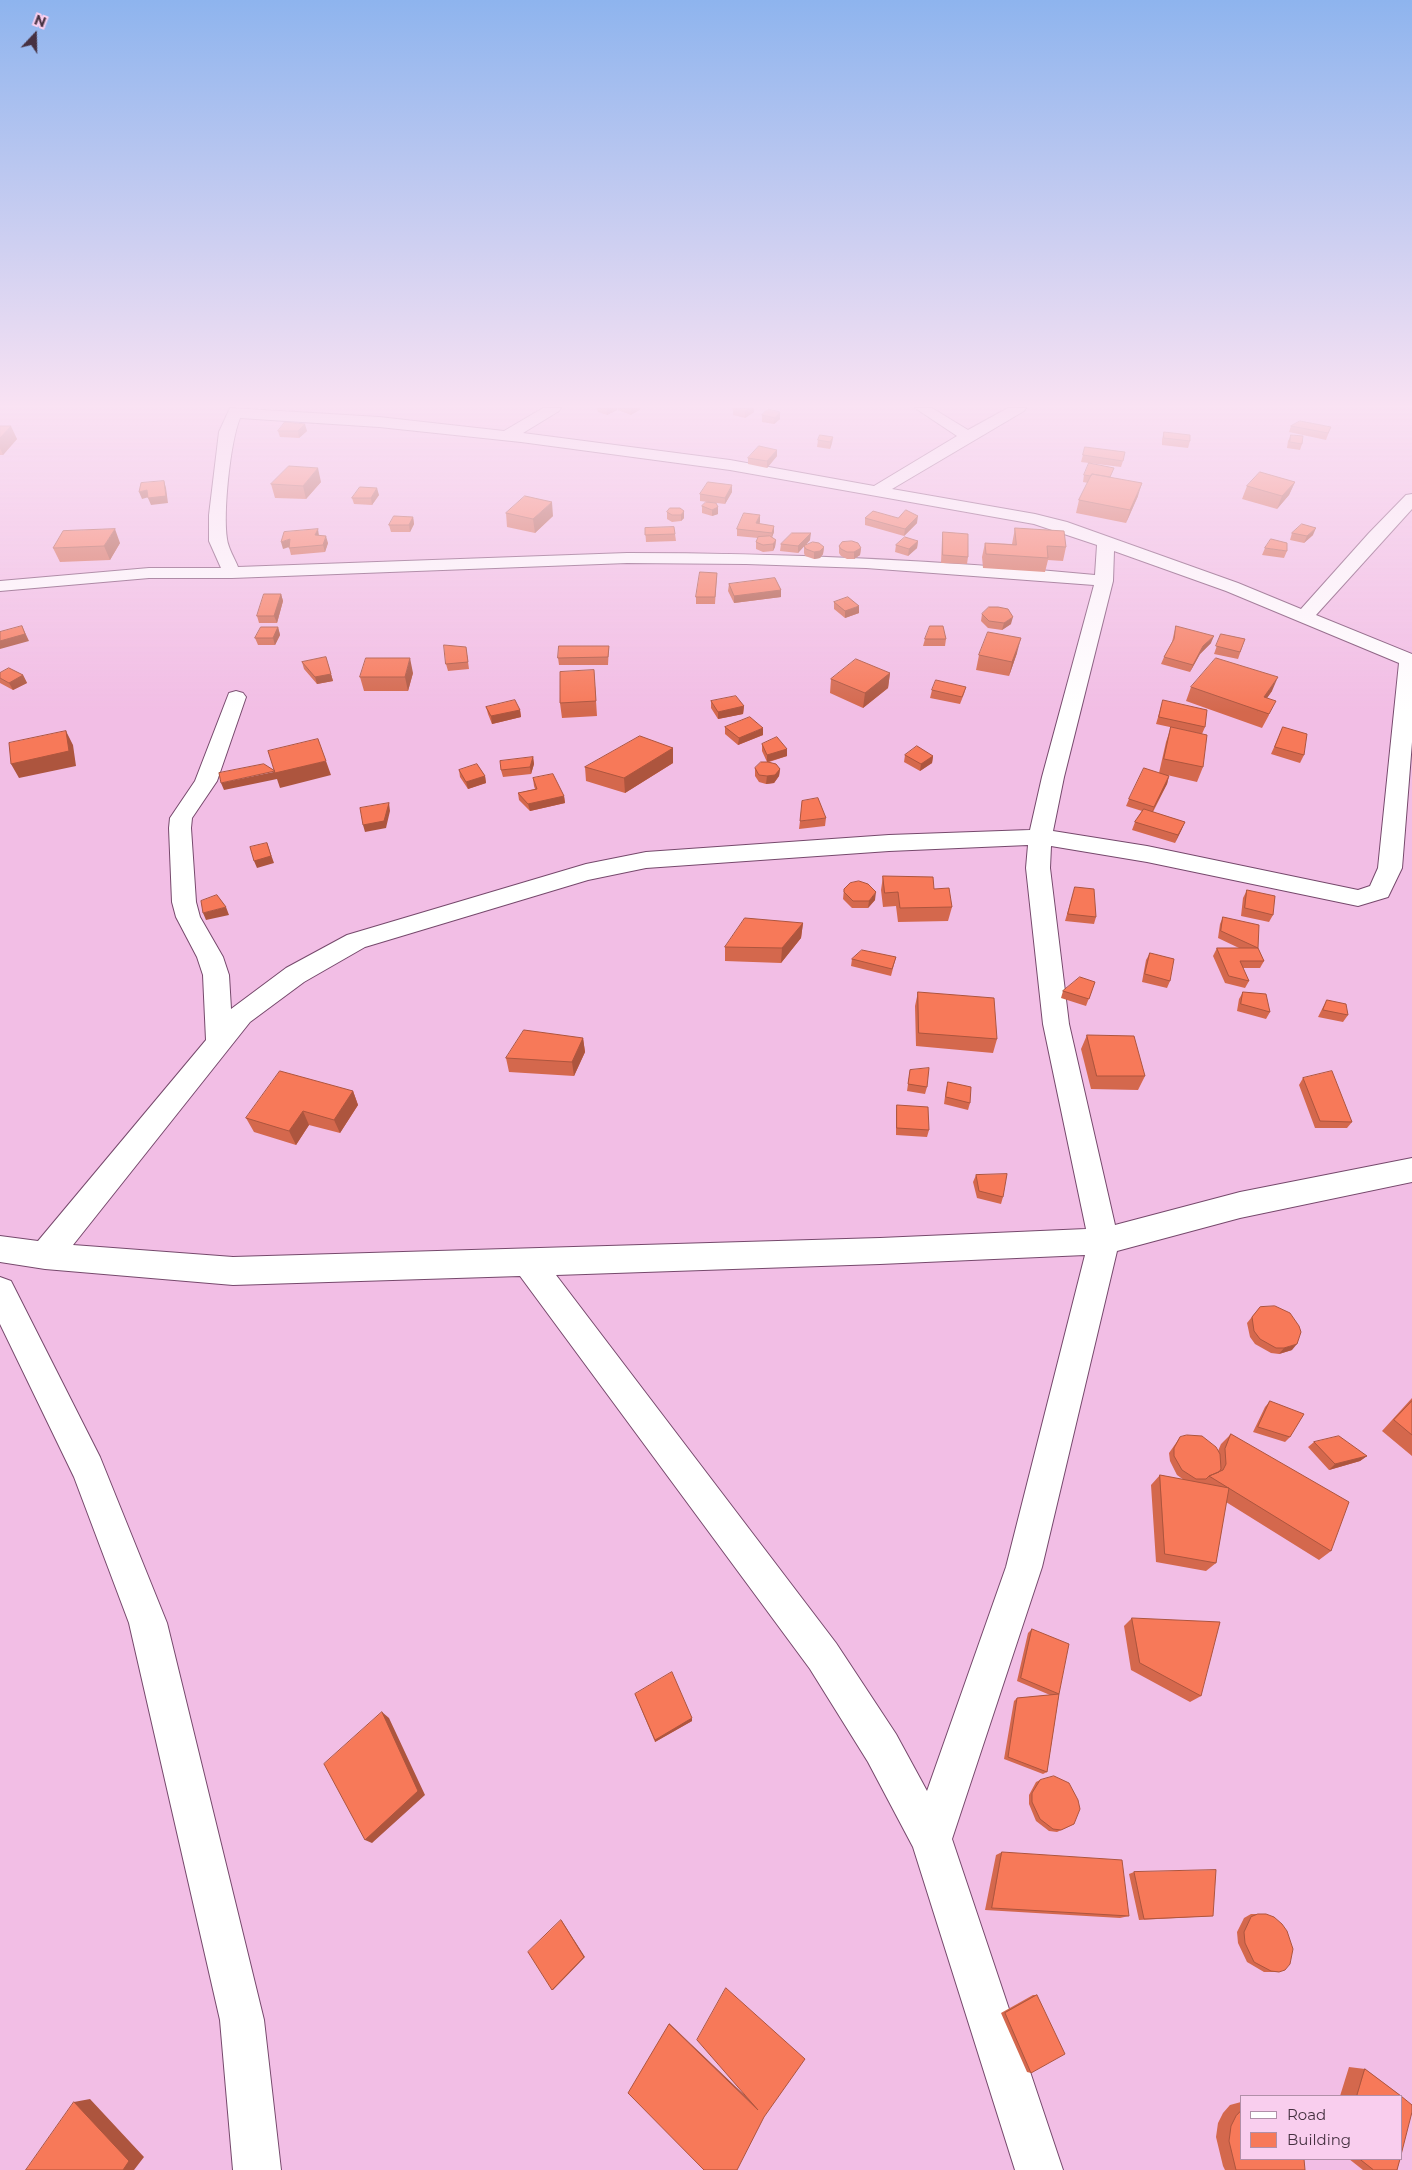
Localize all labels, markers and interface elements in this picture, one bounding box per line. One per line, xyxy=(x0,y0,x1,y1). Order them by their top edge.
north arrow xyxy=(10,10,60,60)
text: N xyxy=(32,11,49,31)
legend xyxy=(1240,2095,1402,2160)
text: Road xyxy=(1287,2105,1326,2124)
text: Building xyxy=(1287,2130,1351,2149)

